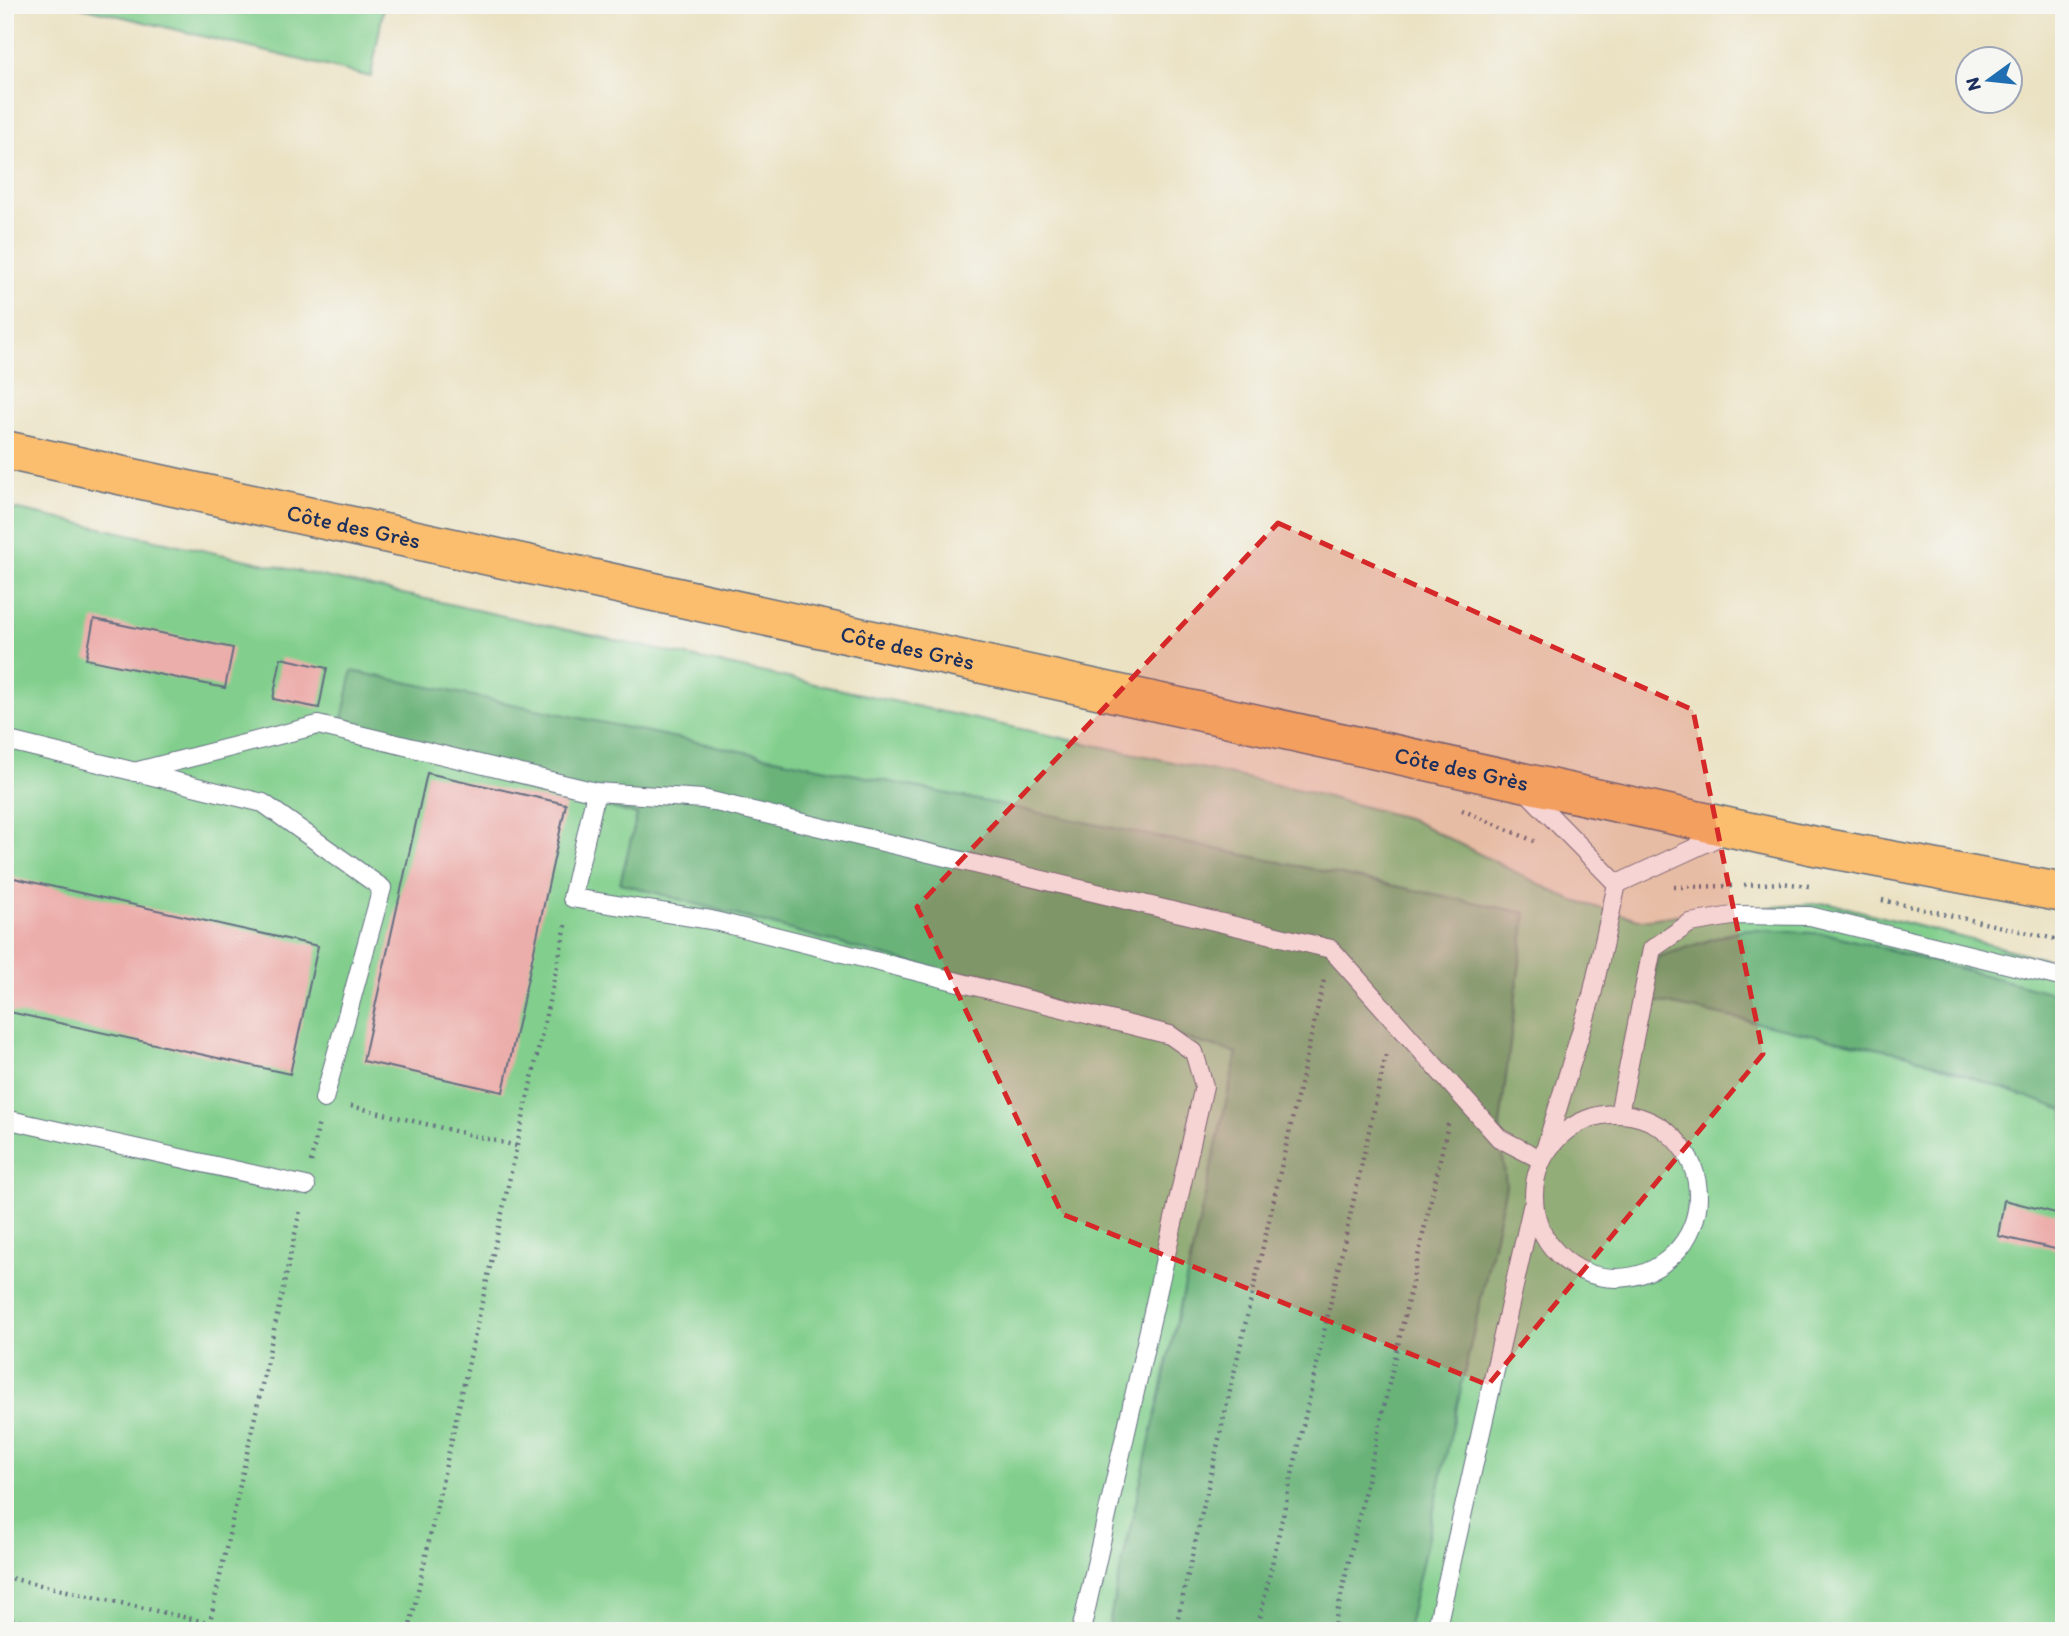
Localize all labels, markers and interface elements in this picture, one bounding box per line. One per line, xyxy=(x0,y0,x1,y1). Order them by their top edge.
north arrow xyxy=(1954,46,2024,116)
text: N xyxy=(1960,75,1986,93)
street label: Côte des Grès xyxy=(284,498,423,555)
street label: Côte des Grès xyxy=(838,619,977,676)
street label: Côte des Grès xyxy=(1392,740,1531,797)

